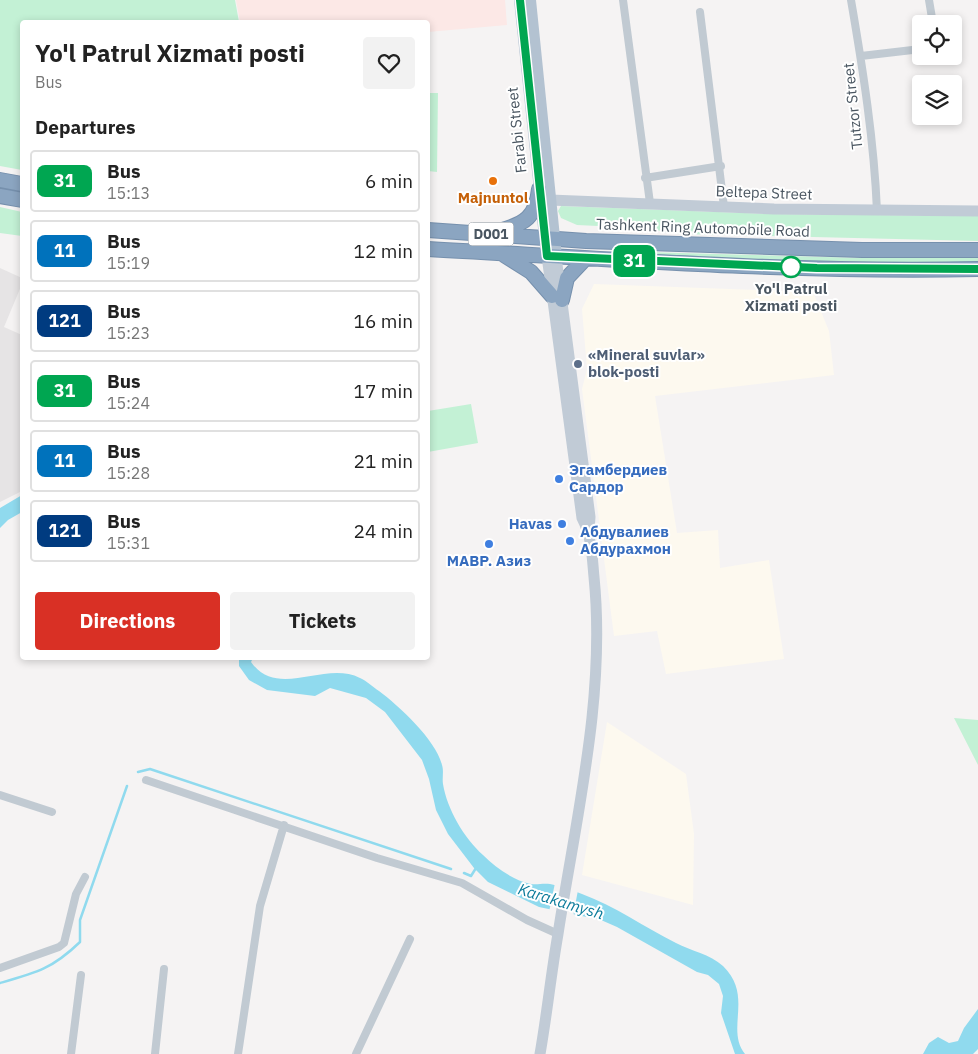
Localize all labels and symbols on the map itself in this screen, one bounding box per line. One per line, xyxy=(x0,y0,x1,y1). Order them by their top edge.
street label: Tutzor Street xyxy=(839,62,866,150)
street label: Farabi Street xyxy=(503,86,530,174)
marker: Majnuntol xyxy=(487,175,499,187)
street label: Beltepa Street xyxy=(715,181,813,204)
place label: Majnuntol xyxy=(458,188,529,207)
street label: Tashkent Ring Automobile Road xyxy=(596,214,810,241)
road number: D001 xyxy=(468,222,514,245)
line badge: 31 xyxy=(612,245,656,277)
marker: Yo'l Patrul Xizmati posti xyxy=(780,256,802,278)
place label: Yo'l Patrul Xizmati posti xyxy=(745,279,837,315)
place label: «Mineral suvlar» blok-posti xyxy=(588,345,705,381)
marker: «Mineral suvlar» blok-posti xyxy=(572,358,584,370)
place label: Эгамбердиев Сардор xyxy=(569,460,668,496)
marker: Эгамбердиев Сардор xyxy=(553,473,565,485)
place label: Havas xyxy=(509,514,552,533)
marker: Havas xyxy=(556,518,568,530)
place label: Абдувалиев Абдурахмон xyxy=(580,522,671,558)
marker: Абдувалиев Абдурахмон xyxy=(564,535,576,547)
marker: МАВР. Азиз xyxy=(483,538,495,550)
place label: МАВР. Азиз xyxy=(447,551,531,570)
water label: Karakamysh xyxy=(516,878,606,924)

